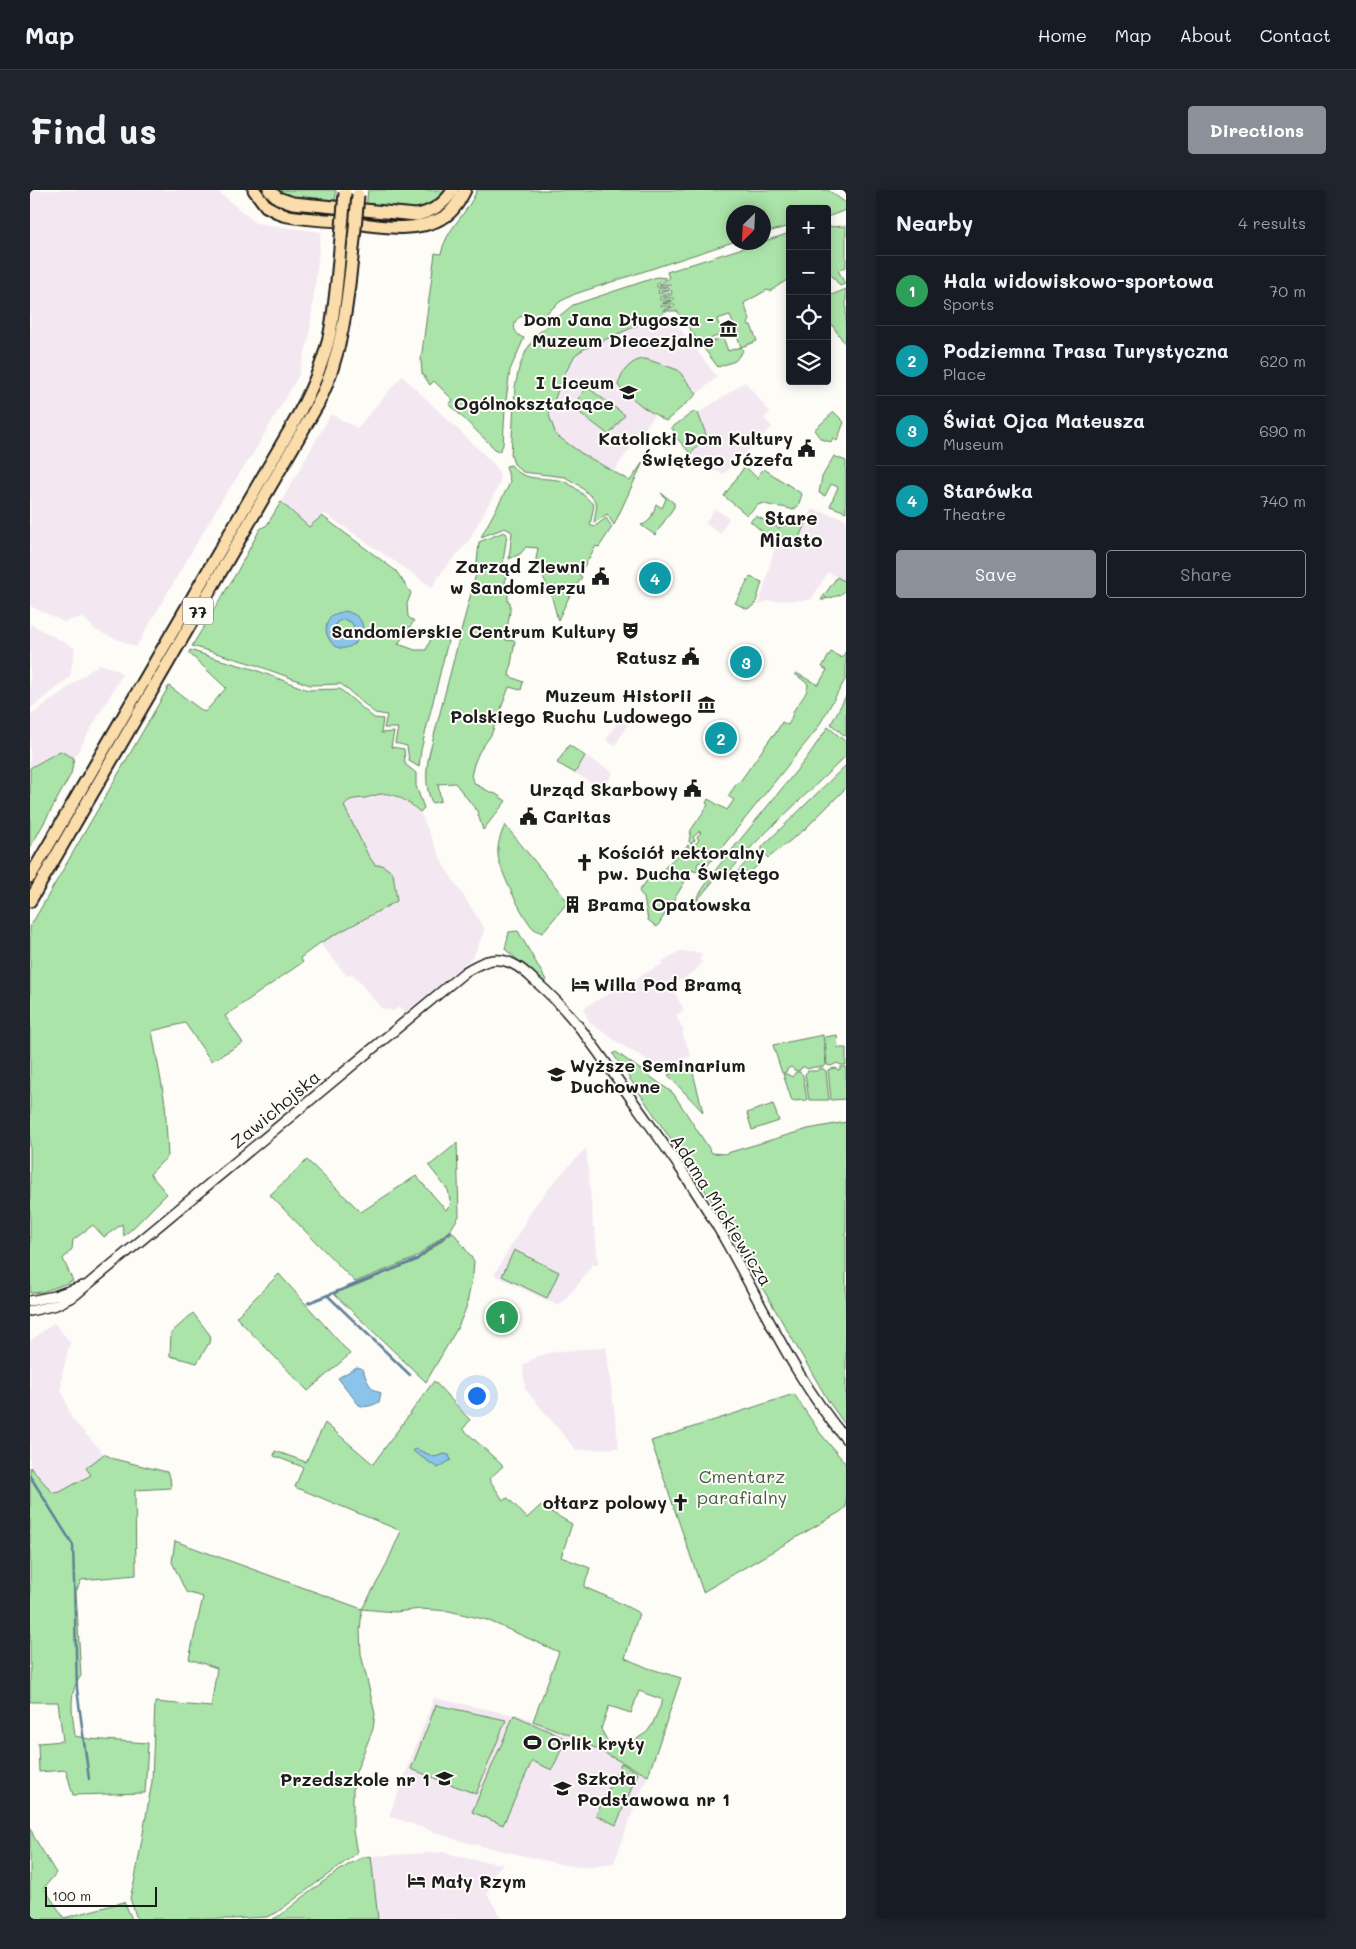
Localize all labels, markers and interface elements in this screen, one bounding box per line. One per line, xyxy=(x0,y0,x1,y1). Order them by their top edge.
text: Map xyxy=(25,19,74,50)
text: Home xyxy=(1038,23,1087,47)
text: Map xyxy=(1115,23,1151,47)
text: About xyxy=(1179,23,1232,47)
text: Contact xyxy=(1260,23,1331,47)
button: Directions xyxy=(1188,106,1326,154)
text: Find us xyxy=(30,107,157,153)
north arrow xyxy=(726,205,771,250)
map controls xyxy=(786,205,831,385)
button: + xyxy=(786,205,831,250)
text: Nearby xyxy=(896,209,973,236)
text: 4 results xyxy=(1238,212,1306,233)
button: − xyxy=(786,250,831,295)
text: Hala widowiskowo-sportowa xyxy=(943,268,1214,293)
text: 1 xyxy=(908,280,916,301)
text: 70 m xyxy=(1269,280,1306,301)
text: Sports xyxy=(943,293,994,314)
button: locate xyxy=(786,295,831,340)
place label: Dom Jana Długosza - Muzeum Diecezjalne xyxy=(523,307,714,352)
museum icon: Dom Jana Długosza - Muzeum Diecezjalne xyxy=(718,319,738,339)
text: Podziemna Trasa Turystyczna xyxy=(943,338,1229,363)
button: layers xyxy=(786,340,831,385)
text: 2 xyxy=(908,350,916,371)
text: 620 m xyxy=(1260,350,1306,371)
text: Place xyxy=(943,363,986,384)
place label: I Liceum Ogólnokształcące xyxy=(454,370,614,415)
school or university icon: I Liceum Ogólnokształcące xyxy=(618,382,638,402)
text: Świat Ojca Mateusza xyxy=(943,408,1145,433)
text: 3 xyxy=(907,420,917,441)
text: 690 m xyxy=(1259,420,1306,441)
place label: Katolicki Dom Kultury Świętego Józefa xyxy=(598,426,793,471)
text: Museum xyxy=(943,433,1004,454)
public building icon: Katolicki Dom Kultury Świętego Józefa xyxy=(797,438,817,458)
text: Starówka xyxy=(943,478,1033,503)
text: 4 xyxy=(907,490,917,511)
text: 740 m xyxy=(1260,490,1306,511)
text: Theatre xyxy=(943,503,1006,524)
district label: Stare Miasto xyxy=(759,505,823,552)
button: Save xyxy=(896,550,1096,598)
button: Share xyxy=(1106,550,1306,598)
place label: Zarząd Zlewni w Sandomierzu xyxy=(450,554,586,599)
pin: 4 xyxy=(639,559,671,597)
public building icon: Zarząd Zlewni w Sandomierzu xyxy=(590,566,610,586)
road number: 77 xyxy=(183,598,213,624)
place label: Sandomierskie Centrum Kultury xyxy=(331,619,616,643)
theatre icon: Sandomierskie Centrum Kultury xyxy=(620,621,640,641)
pin: 3 xyxy=(730,643,762,681)
place label: Ratusz xyxy=(616,645,677,669)
public building icon: Ratusz xyxy=(681,647,701,667)
place label: Muzeum Historii Polskiego Ruchu Ludowego xyxy=(450,683,692,728)
museum icon: Muzeum Historii Polskiego Ruchu Ludowego xyxy=(696,695,716,715)
pin: 2 xyxy=(705,719,737,757)
place label: Urząd Skarbowy xyxy=(529,777,678,801)
public building icon: Urząd Skarbowy xyxy=(682,779,702,799)
place label: Caritas xyxy=(543,804,611,828)
public building icon: Caritas xyxy=(519,806,539,826)
place label: Kościół rektoralny pw. Ducha Świętego xyxy=(598,840,780,885)
church icon: Kościół rektoralny pw. Ducha Świętego xyxy=(574,852,594,872)
place label: Brama Opatowska xyxy=(587,892,751,916)
building icon: Brama Opatowska xyxy=(563,894,583,914)
place label: Willa Pod Bramą xyxy=(594,972,742,996)
hotel icon: Willa Pod Bramą xyxy=(570,974,590,994)
place label: Wyższe Seminarium Duchowne xyxy=(570,1053,746,1098)
street label: Zawichojska xyxy=(225,1065,325,1153)
school or university icon: Wyższe Seminarium Duchowne xyxy=(546,1065,566,1085)
street label: Adama Mickiewicza xyxy=(666,1130,778,1290)
pin: 1 xyxy=(486,1298,518,1336)
your location xyxy=(464,1383,490,1409)
park label: Cmentarz parafialny xyxy=(697,1464,787,1509)
place label: ołtarz polowy xyxy=(543,1490,667,1514)
church icon: ołtarz polowy xyxy=(671,1492,691,1512)
place label: Orlik kryty xyxy=(547,1731,645,1755)
sports icon: Orlik kryty xyxy=(523,1733,543,1753)
place label: Szkoła Podstawowa nr 1 xyxy=(577,1766,730,1811)
place label: Przedszkole nr 1 xyxy=(280,1767,430,1791)
school or university icon: Przedszkole nr 1 xyxy=(434,1769,454,1789)
school or university icon: Szkoła Podstawowa nr 1 xyxy=(553,1778,573,1798)
place label: Mały Rzym xyxy=(431,1869,526,1893)
hotel icon: Mały Rzym xyxy=(407,1871,427,1891)
scale bar xyxy=(45,1884,158,1907)
text: 100 m xyxy=(52,1886,91,1905)

